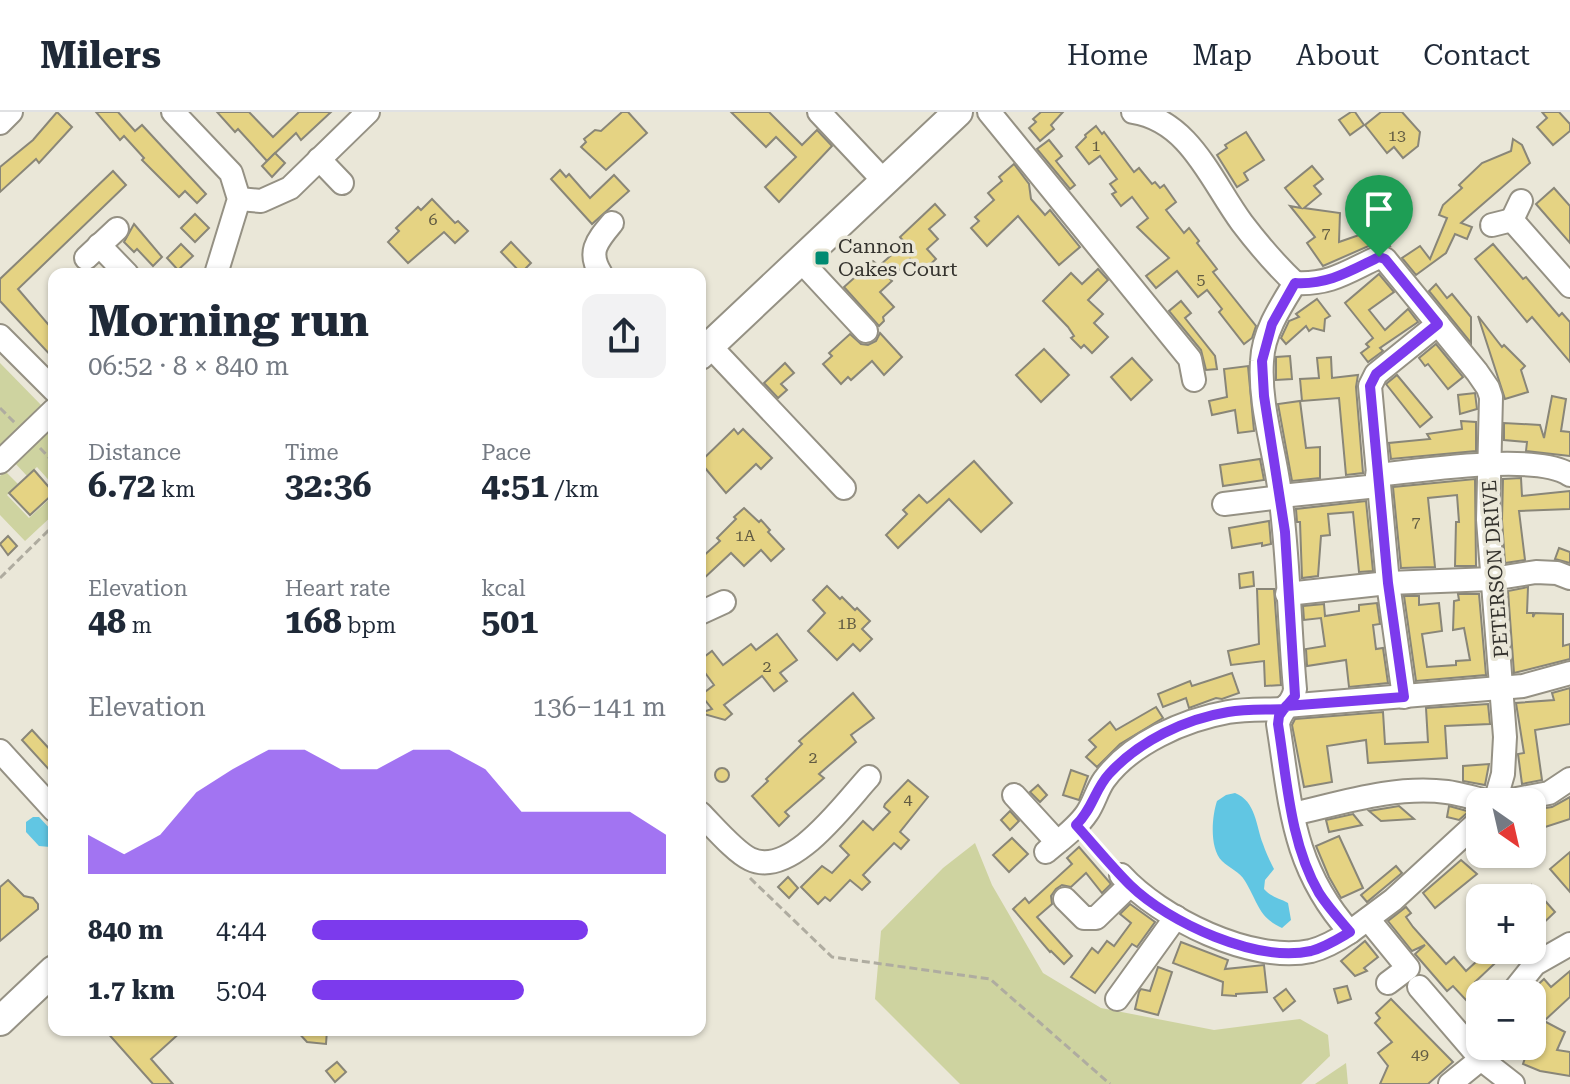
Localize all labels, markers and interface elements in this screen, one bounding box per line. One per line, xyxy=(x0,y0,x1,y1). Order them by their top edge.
text: Milers xyxy=(40,33,161,77)
text: Home xyxy=(1067,39,1148,72)
text: Map xyxy=(1192,39,1252,72)
text: About xyxy=(1296,39,1379,72)
text: Contact xyxy=(1423,39,1530,72)
house number: 13 xyxy=(1388,126,1406,145)
house number: 1 xyxy=(1092,136,1101,155)
pin xyxy=(1345,175,1413,257)
icon: arrive xyxy=(1357,187,1401,231)
house number: 6 xyxy=(429,210,438,229)
house number: 7 xyxy=(1322,223,1331,242)
place label: Cannon Oakes Court xyxy=(838,234,958,281)
marker: Cannon Oakes Court xyxy=(813,249,831,267)
house number: 5 xyxy=(1197,270,1206,289)
button: share xyxy=(582,294,666,378)
text: Morning run xyxy=(88,295,369,347)
text: 06:52 · 8 × 840 m xyxy=(88,351,289,381)
text: Distance xyxy=(88,440,181,465)
text: Time xyxy=(285,440,339,465)
text: Pace xyxy=(481,440,531,465)
text: 6.72 xyxy=(88,465,156,505)
text: 32:36 xyxy=(285,465,371,505)
text: 4:51 xyxy=(481,465,549,505)
text: km xyxy=(156,477,195,502)
text: /km xyxy=(549,477,599,502)
street label: PETERSON DRIVE xyxy=(1477,479,1513,659)
house number: 7 xyxy=(1412,512,1421,531)
house number: 1A xyxy=(735,526,756,545)
text: Elevation xyxy=(88,576,188,601)
text: Heart rate xyxy=(285,576,390,601)
text: kcal xyxy=(481,576,526,601)
text: 48 xyxy=(88,601,126,641)
text: 168 xyxy=(285,601,342,641)
text: 501 xyxy=(481,601,538,641)
text: m xyxy=(126,613,152,638)
text: bpm xyxy=(342,613,396,638)
house number: 1B xyxy=(837,614,857,633)
house number: 2 xyxy=(763,657,772,676)
text: Elevation xyxy=(88,692,206,722)
text: 136–141 m xyxy=(533,692,666,722)
house number: 2 xyxy=(809,748,818,767)
north arrow xyxy=(1466,788,1546,868)
map controls xyxy=(1466,788,1546,1060)
house number: 4 xyxy=(904,790,913,809)
button: + xyxy=(1466,884,1546,964)
text: 840 m xyxy=(88,915,163,945)
text: 4:44 xyxy=(216,915,266,945)
text: 1.7 km xyxy=(88,975,175,1005)
text: 5:04 xyxy=(216,975,266,1005)
button: − xyxy=(1466,980,1546,1060)
house number: 49 xyxy=(1411,1045,1429,1064)

